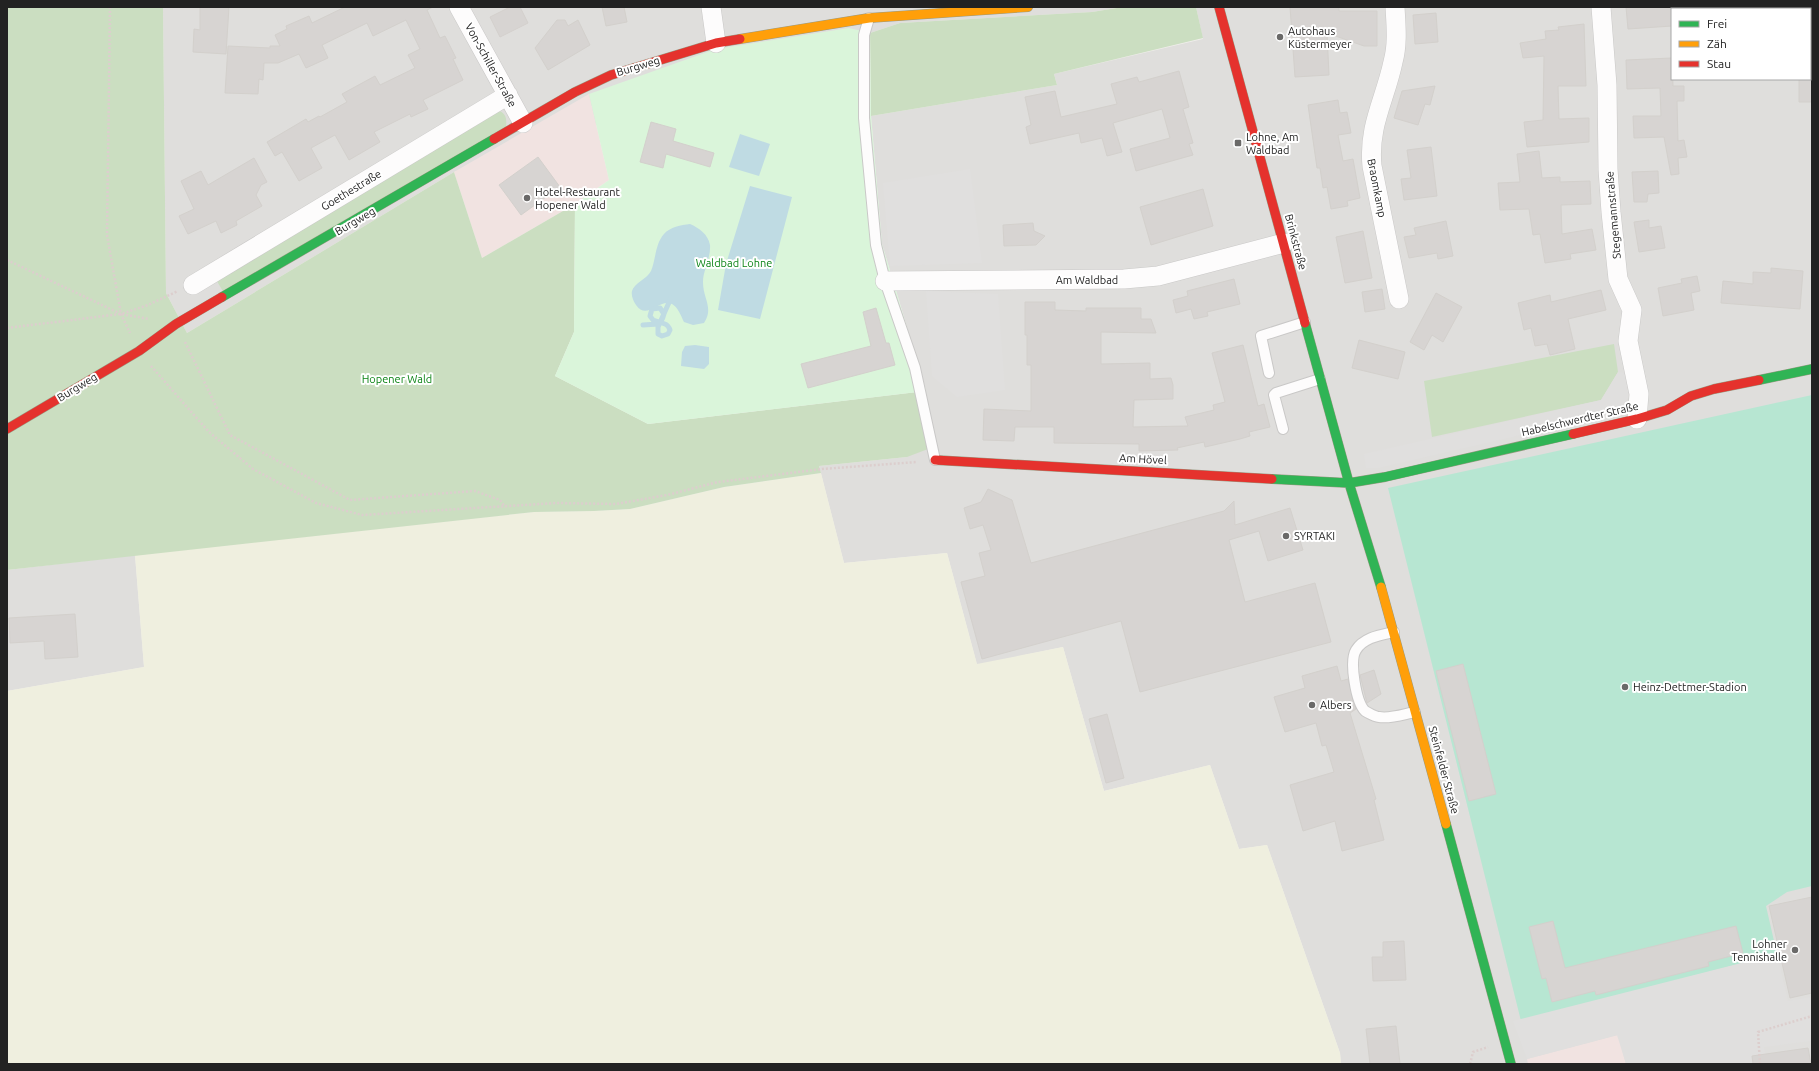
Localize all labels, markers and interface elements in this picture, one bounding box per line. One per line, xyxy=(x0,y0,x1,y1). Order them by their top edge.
legend xyxy=(1671,8,1811,80)
text: Frei xyxy=(1707,17,1727,30)
street label: Von-Schiller-Straße xyxy=(463,21,519,109)
place label: Autohaus Küstermeyer xyxy=(1288,25,1352,50)
marker: Autohaus Küstermeyer xyxy=(1275,32,1285,42)
text: Zäh xyxy=(1707,37,1727,50)
street label: Burgweg xyxy=(615,54,661,78)
text: Stau xyxy=(1707,57,1731,70)
place label: Lohne, Am Waldbad xyxy=(1246,131,1299,156)
marker: Lohne, Am Waldbad xyxy=(1233,138,1243,148)
street label: Braomkamp xyxy=(1365,157,1389,219)
street label: Goethestraße xyxy=(319,167,383,213)
street label: Stegemannstraße xyxy=(1603,171,1623,259)
place label: Hotel-Restaurant Hopener Wald xyxy=(535,186,621,211)
marker: Hotel-Restaurant Hopener Wald xyxy=(522,193,532,203)
street label: Burgweg xyxy=(333,205,377,237)
street label: Brinkstraße xyxy=(1283,213,1309,271)
park label: Waldbad Lohne xyxy=(696,257,772,269)
street label: Am Waldbad xyxy=(1056,274,1118,286)
street label: Burgweg xyxy=(55,370,99,404)
park label: Hopener Wald xyxy=(362,373,432,385)
street label: Habelschwerdter Straße xyxy=(1520,400,1640,438)
street label: Am Hövel xyxy=(1119,452,1167,466)
place label: SYRTAKI xyxy=(1294,530,1335,542)
marker: SYRTAKI xyxy=(1281,531,1291,541)
place label: Heinz-Dettmer-Stadion xyxy=(1633,681,1747,693)
marker: Heinz-Dettmer-Stadion xyxy=(1620,682,1630,692)
place label: Albers xyxy=(1320,699,1352,711)
marker: Albers xyxy=(1307,700,1317,710)
street label: Steinfelder Straße xyxy=(1427,725,1461,815)
place label: Lohner Tennishalle xyxy=(1732,938,1788,963)
marker: Lohner Tennishalle xyxy=(1790,945,1800,955)

